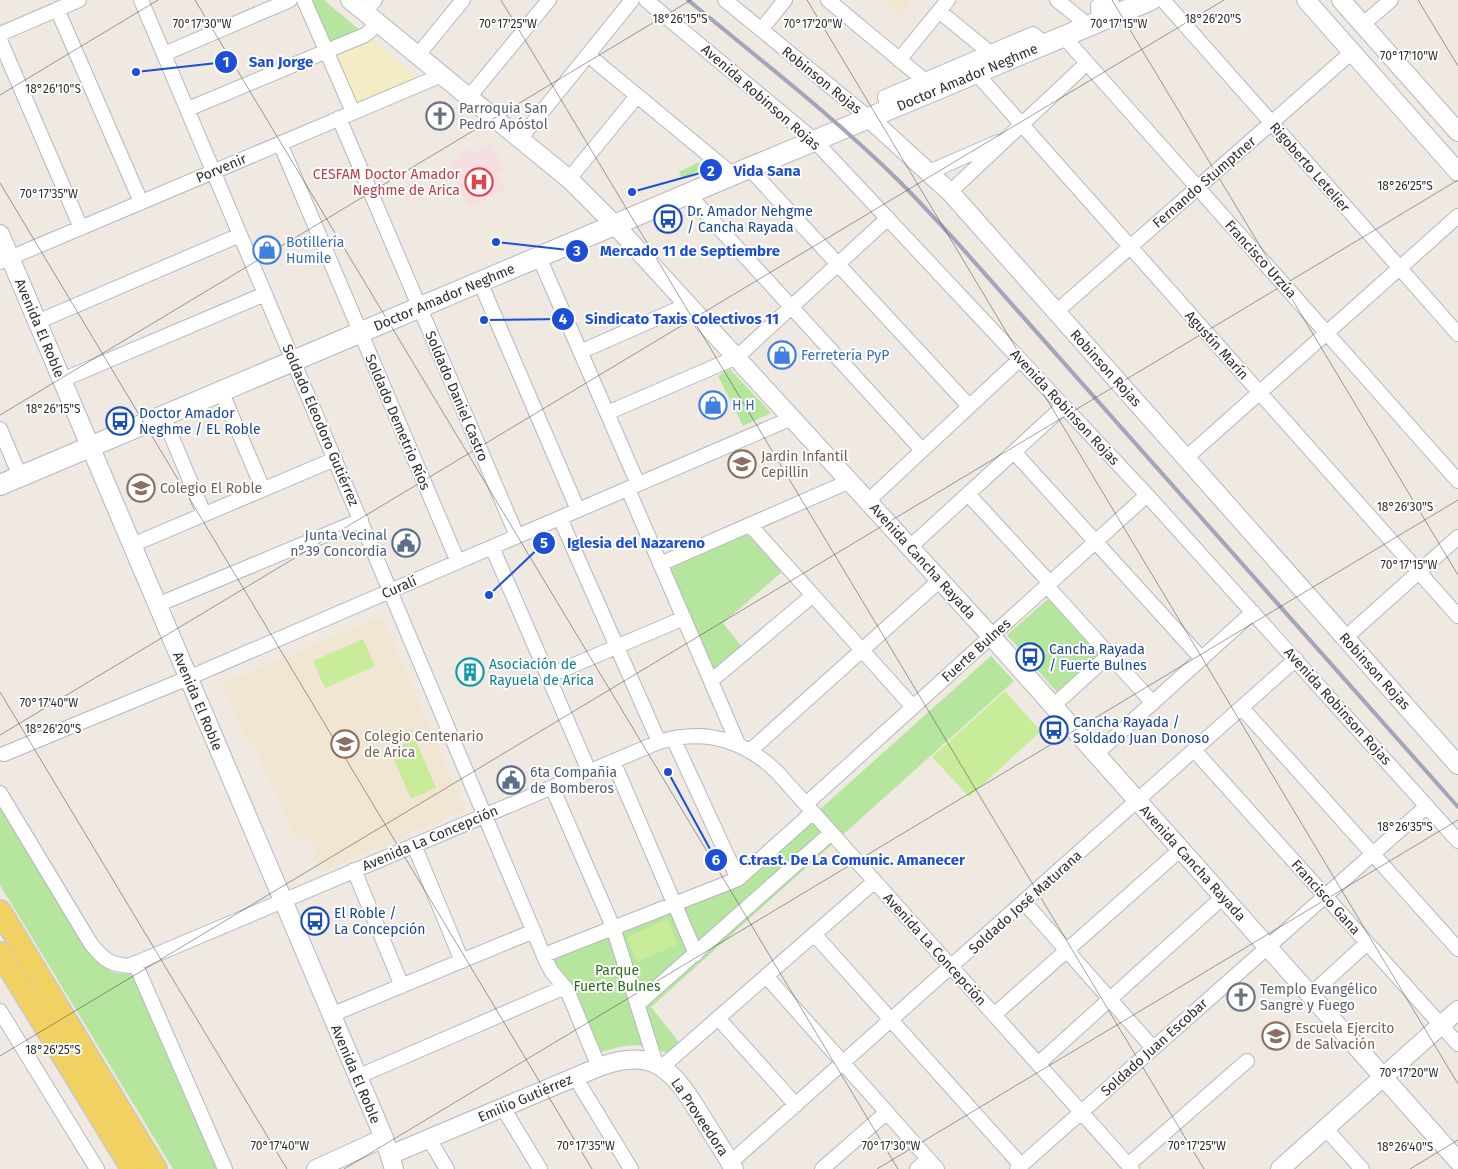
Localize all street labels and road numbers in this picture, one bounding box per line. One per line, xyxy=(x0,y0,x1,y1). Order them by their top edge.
street label: Doctor Amador Neghme xyxy=(894,40,1040,115)
street label: Avenida Robinson Rojas xyxy=(698,41,824,154)
street label: Robinson Rojas xyxy=(778,43,865,118)
street label: Rigoberto Letelier xyxy=(1266,119,1354,216)
street label: Fernando Stumptner xyxy=(1149,133,1260,232)
street label: Porvenir xyxy=(193,150,250,187)
street label: Francisco Urzúa xyxy=(1221,217,1300,302)
street label: Doctor Amador Neghme xyxy=(371,260,517,335)
street label: Avenida El Roble xyxy=(11,276,68,380)
street label: Agustín Marín xyxy=(1181,307,1252,383)
street label: Robinson Rojas xyxy=(1067,326,1145,411)
street label: Soldado Daniel Castro xyxy=(421,328,492,464)
street label: Soldado Eleodoro Gutiérrez xyxy=(279,342,362,509)
street label: Avenida Robinson Rojas xyxy=(1007,346,1123,469)
street label: Soldado Demetrio Ríos xyxy=(361,352,434,493)
street label: Avenida Cancha Rayada xyxy=(866,500,979,623)
street label: Curalí xyxy=(379,573,419,602)
street label: Fuerte Bulnes xyxy=(938,615,1015,686)
street label: Robinson Rojas xyxy=(1336,629,1414,714)
street label: Avenida Robinson Rojas xyxy=(1280,644,1395,769)
street label: Avenida El Roble xyxy=(169,649,226,753)
street label: Avenida La Concepción xyxy=(360,802,501,875)
street label: Avenida Cancha Rayada xyxy=(1136,802,1249,925)
street label: Soldado José Maturana xyxy=(965,847,1085,958)
street label: Francisco Gana xyxy=(1288,856,1364,938)
street label: Avenida La Concepción xyxy=(880,889,990,1009)
street label: Soldado Juan Escobar xyxy=(1097,995,1212,1100)
street label: Avenida El Roble xyxy=(327,1022,384,1126)
street label: Emilio Gutiérrez xyxy=(475,1071,575,1126)
street label: La Proveedora xyxy=(667,1075,732,1159)

